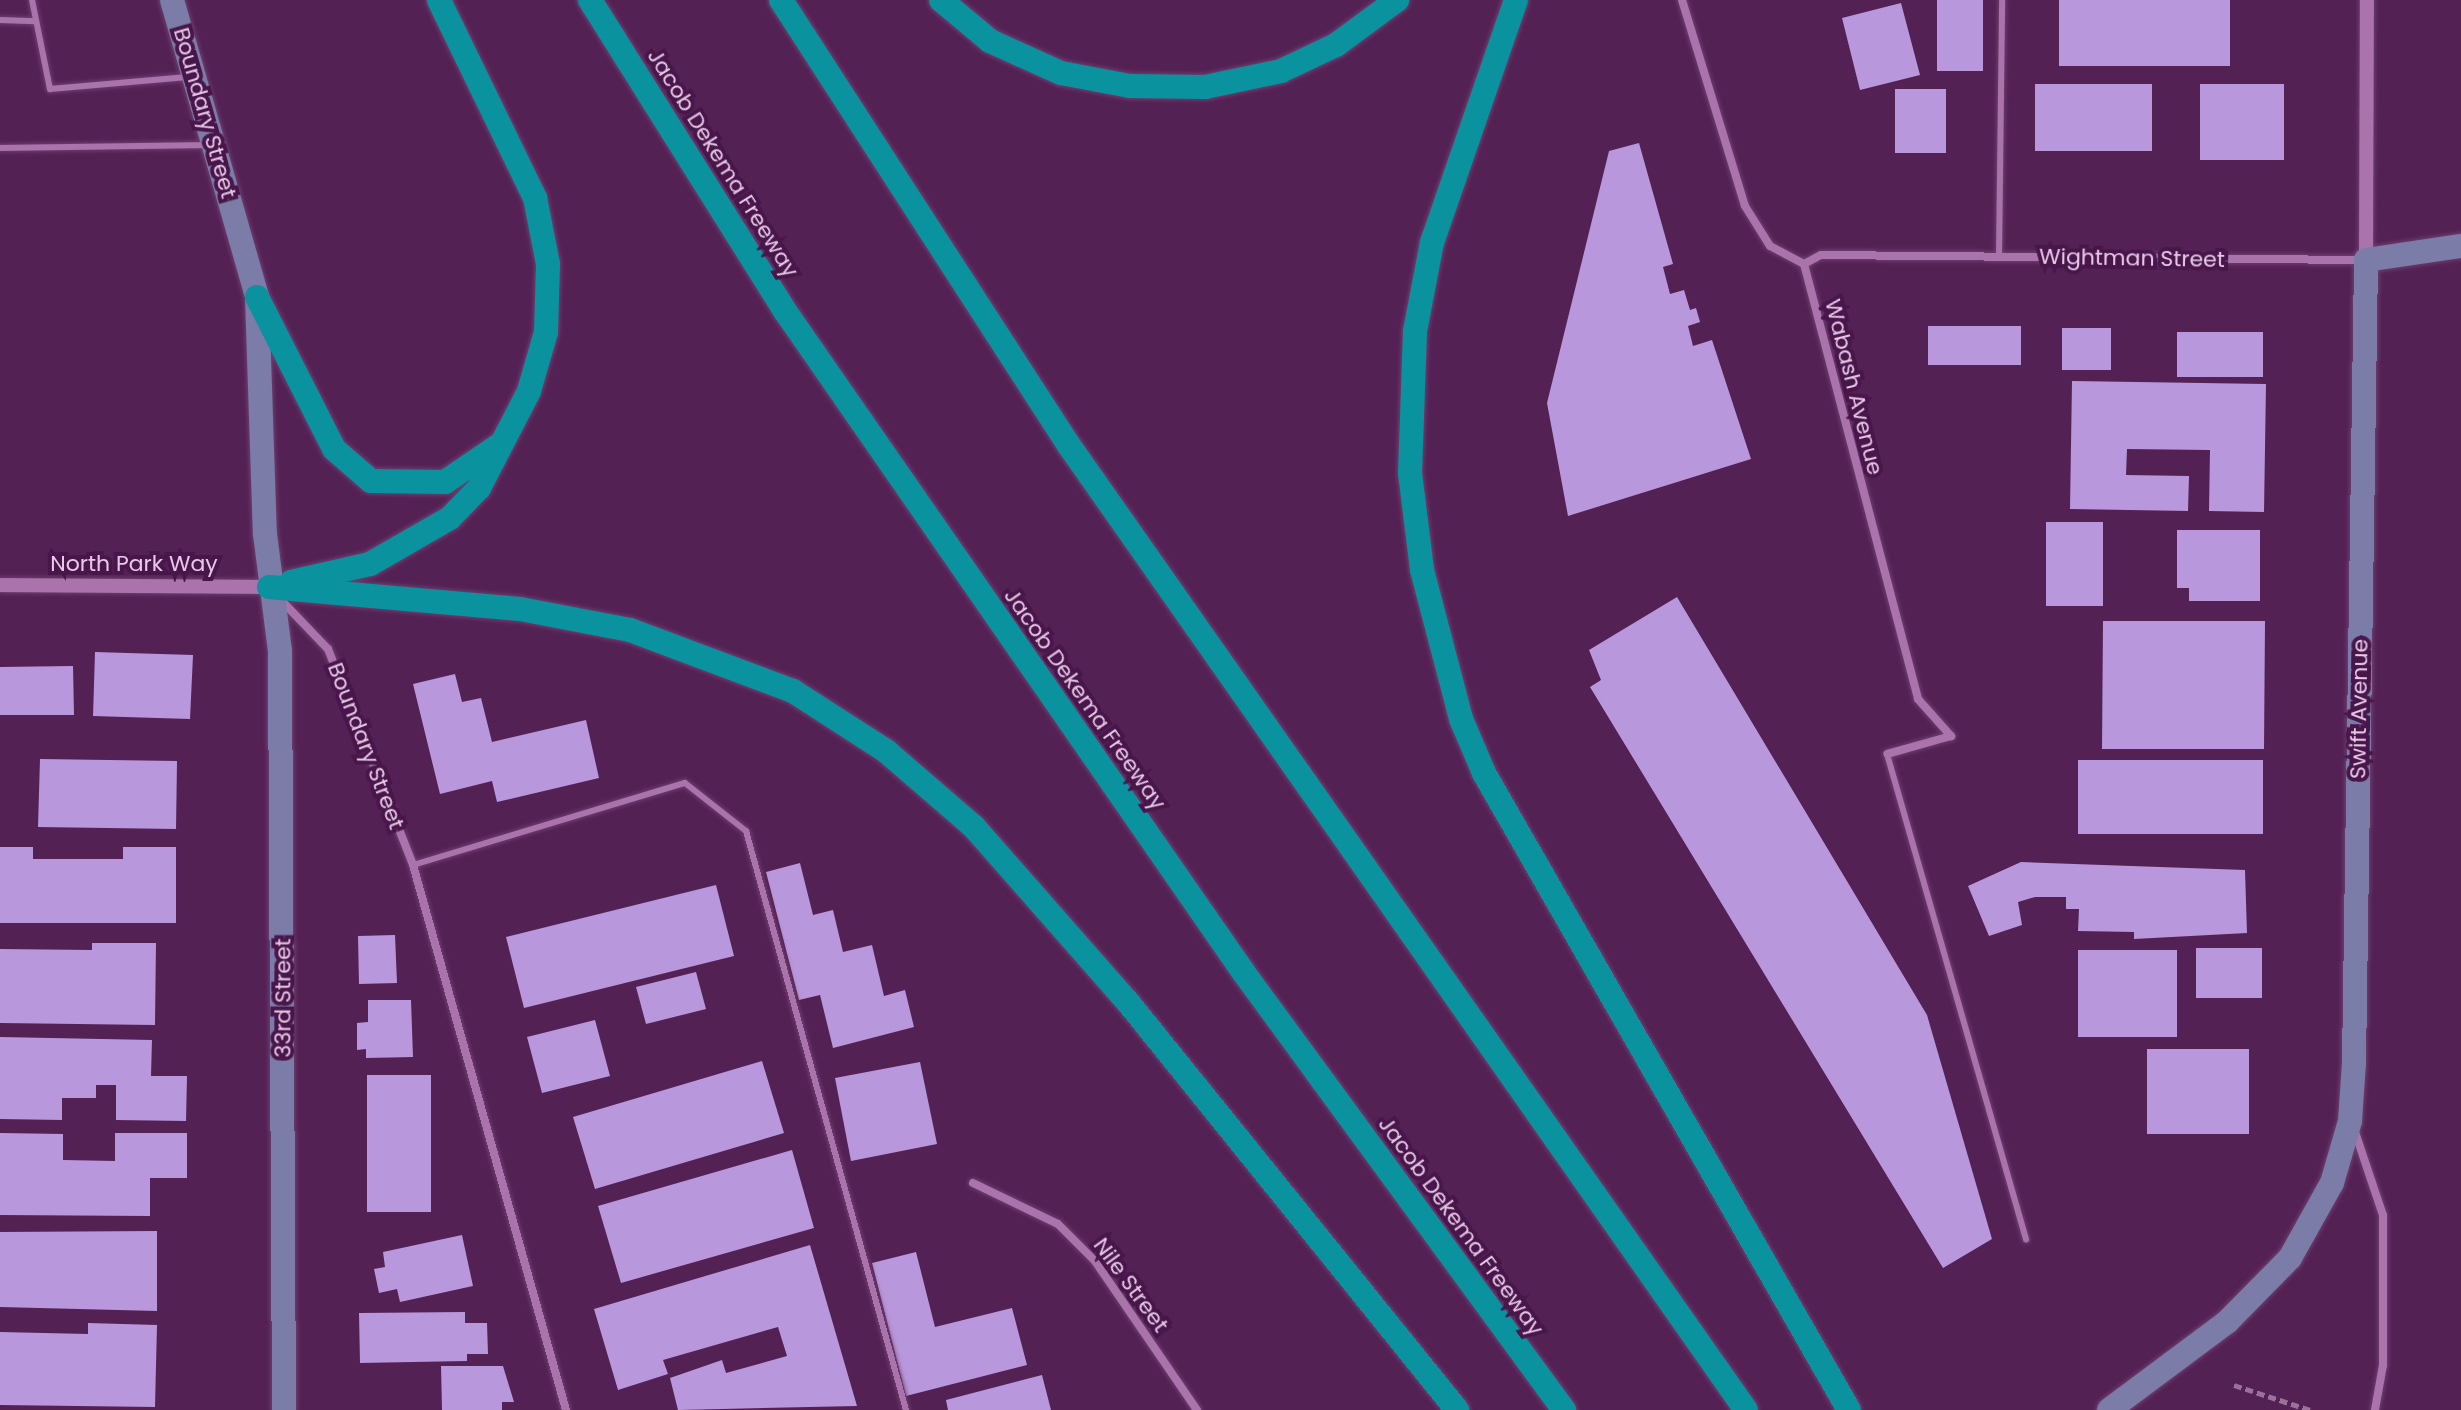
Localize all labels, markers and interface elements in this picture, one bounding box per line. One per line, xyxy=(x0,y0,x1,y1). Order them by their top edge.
street label: Boundary Street xyxy=(168,25,242,201)
street label: Jacob Dekema Freeway xyxy=(642,44,804,282)
street label: Wightman Street xyxy=(2039,243,2225,273)
street label: Wabash Avenue xyxy=(1819,296,1889,478)
street label: North Park Way xyxy=(50,551,218,577)
street label: Jacob Dekema Freeway xyxy=(998,583,1172,815)
street label: Swift Avenue xyxy=(2345,639,2373,779)
street label: Boundary Street xyxy=(322,659,410,833)
street label: 33rd Street xyxy=(270,938,296,1058)
street label: Jacob Dekema Freeway xyxy=(1373,1111,1549,1341)
street label: Nile Street xyxy=(1088,1233,1174,1337)

